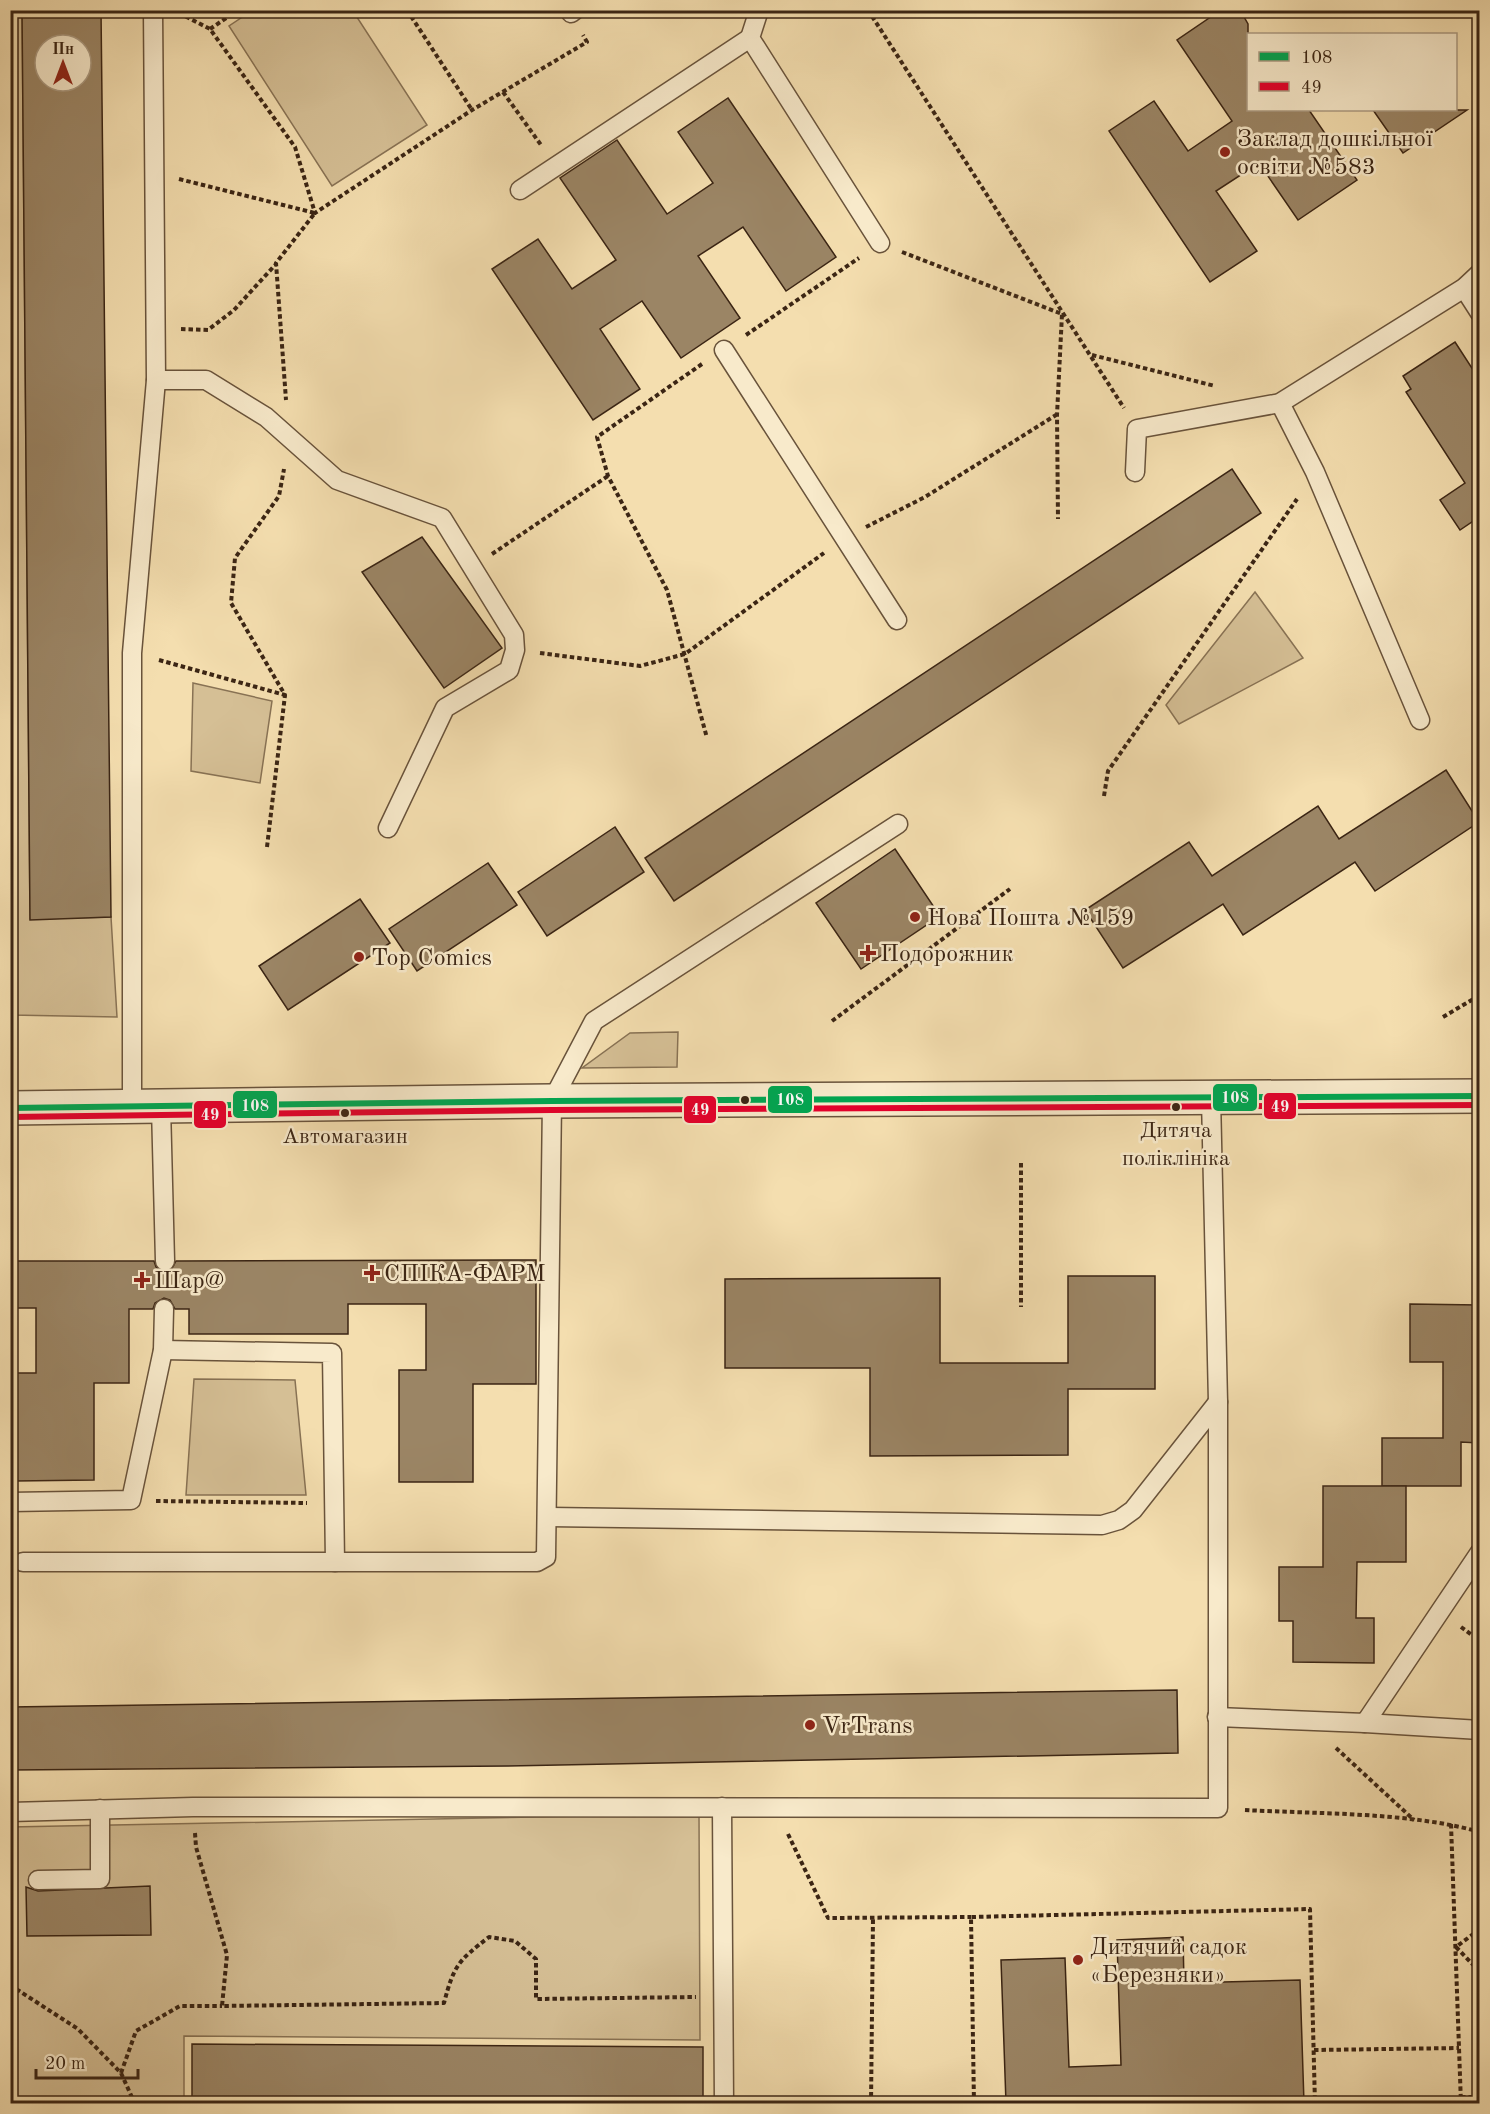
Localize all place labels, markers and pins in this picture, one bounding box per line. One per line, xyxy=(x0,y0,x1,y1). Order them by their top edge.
place label: Заклад дошкільної освіти №583 xyxy=(1237,128,1433,180)
marker: Заклад дошкільної освіти №583 xyxy=(1218,145,1232,159)
place label: Нова Пошта №159 xyxy=(927,907,1134,931)
marker: Нова Пошта №159 xyxy=(908,910,922,924)
place label: Подорожник xyxy=(880,943,1014,967)
marker: Подорожник xyxy=(861,946,875,960)
place label: Top Comics xyxy=(371,947,492,971)
marker: Top Comics xyxy=(352,950,366,964)
unlabelled marker xyxy=(739,1094,751,1106)
marker: Дитяча поліклініка xyxy=(1170,1101,1182,1113)
marker: Автомагазин xyxy=(339,1107,351,1119)
place label: Дитяча поліклініка xyxy=(1122,1120,1230,1170)
place label: Автомагазин xyxy=(282,1126,408,1148)
place label: СПІКА-ФАРМ xyxy=(384,1263,546,1287)
marker: СПІКА-ФАРМ xyxy=(365,1266,379,1280)
place label: Шар@ xyxy=(154,1270,224,1294)
marker: Шар@ xyxy=(135,1273,149,1287)
place label: VrTrans xyxy=(822,1715,913,1739)
marker: VrTrans xyxy=(803,1718,817,1732)
place label: Дитячий садок «Березняки» xyxy=(1090,1936,1247,1988)
marker: Дитячий садок «Березняки» xyxy=(1071,1953,1085,1967)

